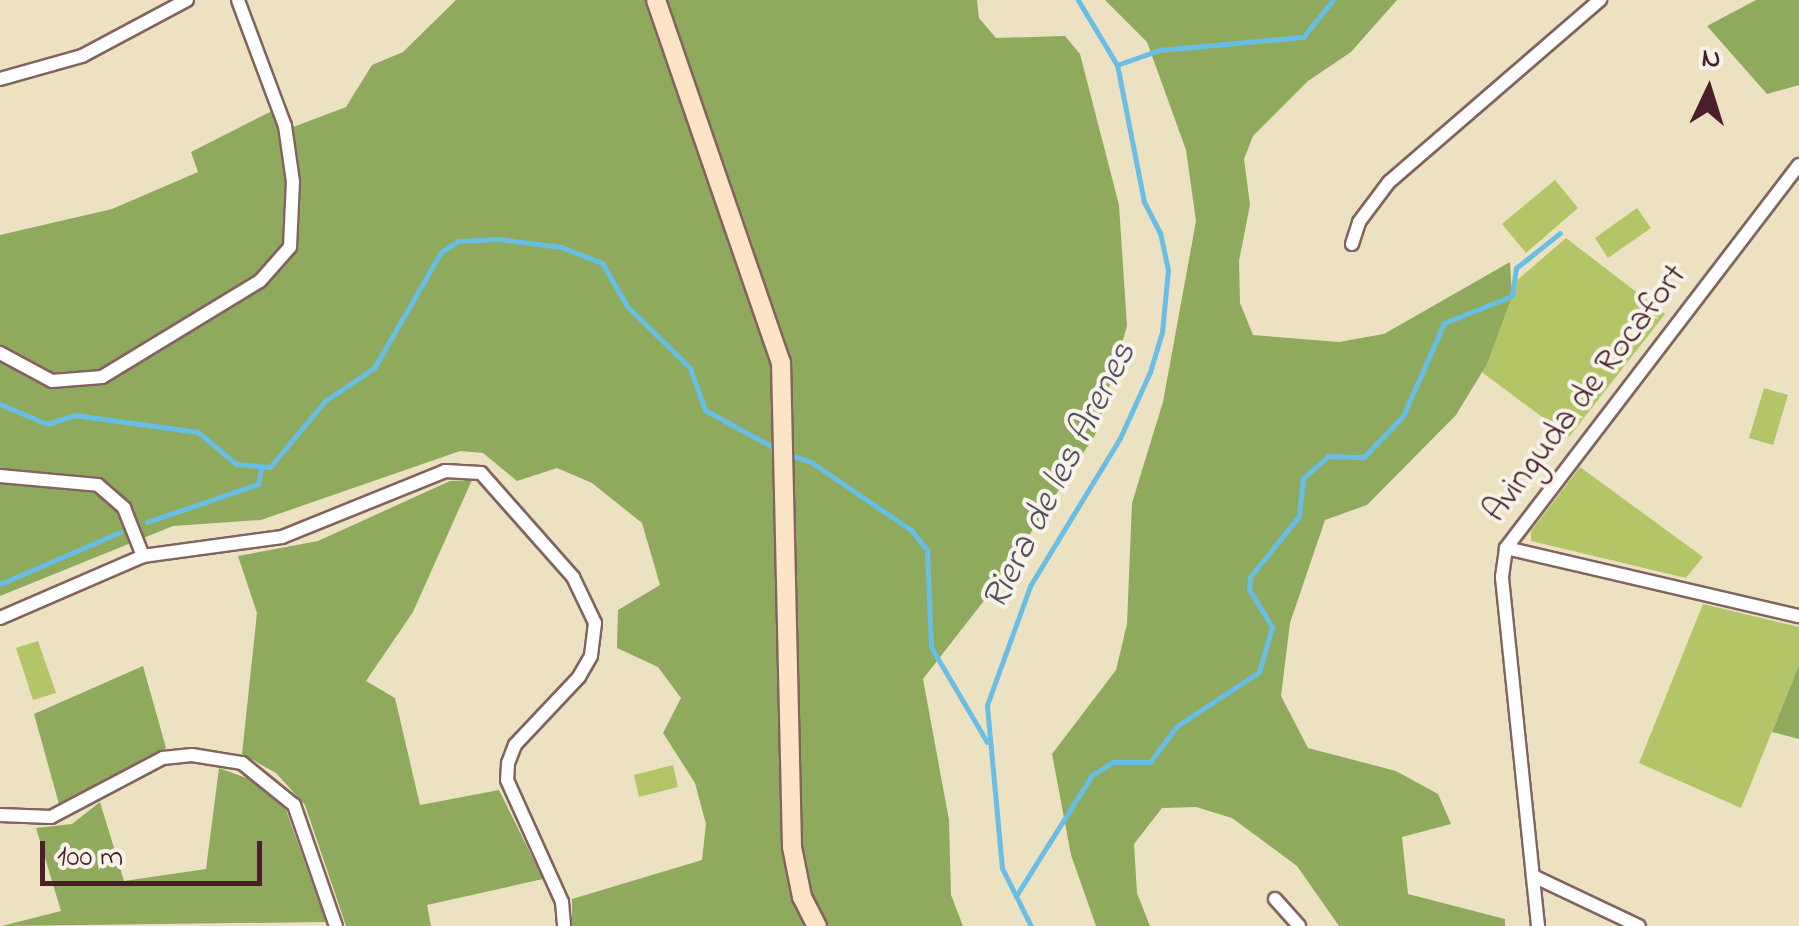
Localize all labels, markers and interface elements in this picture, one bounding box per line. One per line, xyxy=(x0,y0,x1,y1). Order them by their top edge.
text: N xyxy=(1700,38,1722,81)
north arrow xyxy=(1659,40,1759,140)
street label: Avinguda de Rocafort xyxy=(1475,257,1697,531)
water label: Riera de les Arenes xyxy=(974,336,1148,618)
scale bar xyxy=(45,821,268,883)
text: 100 m xyxy=(57,836,123,880)

